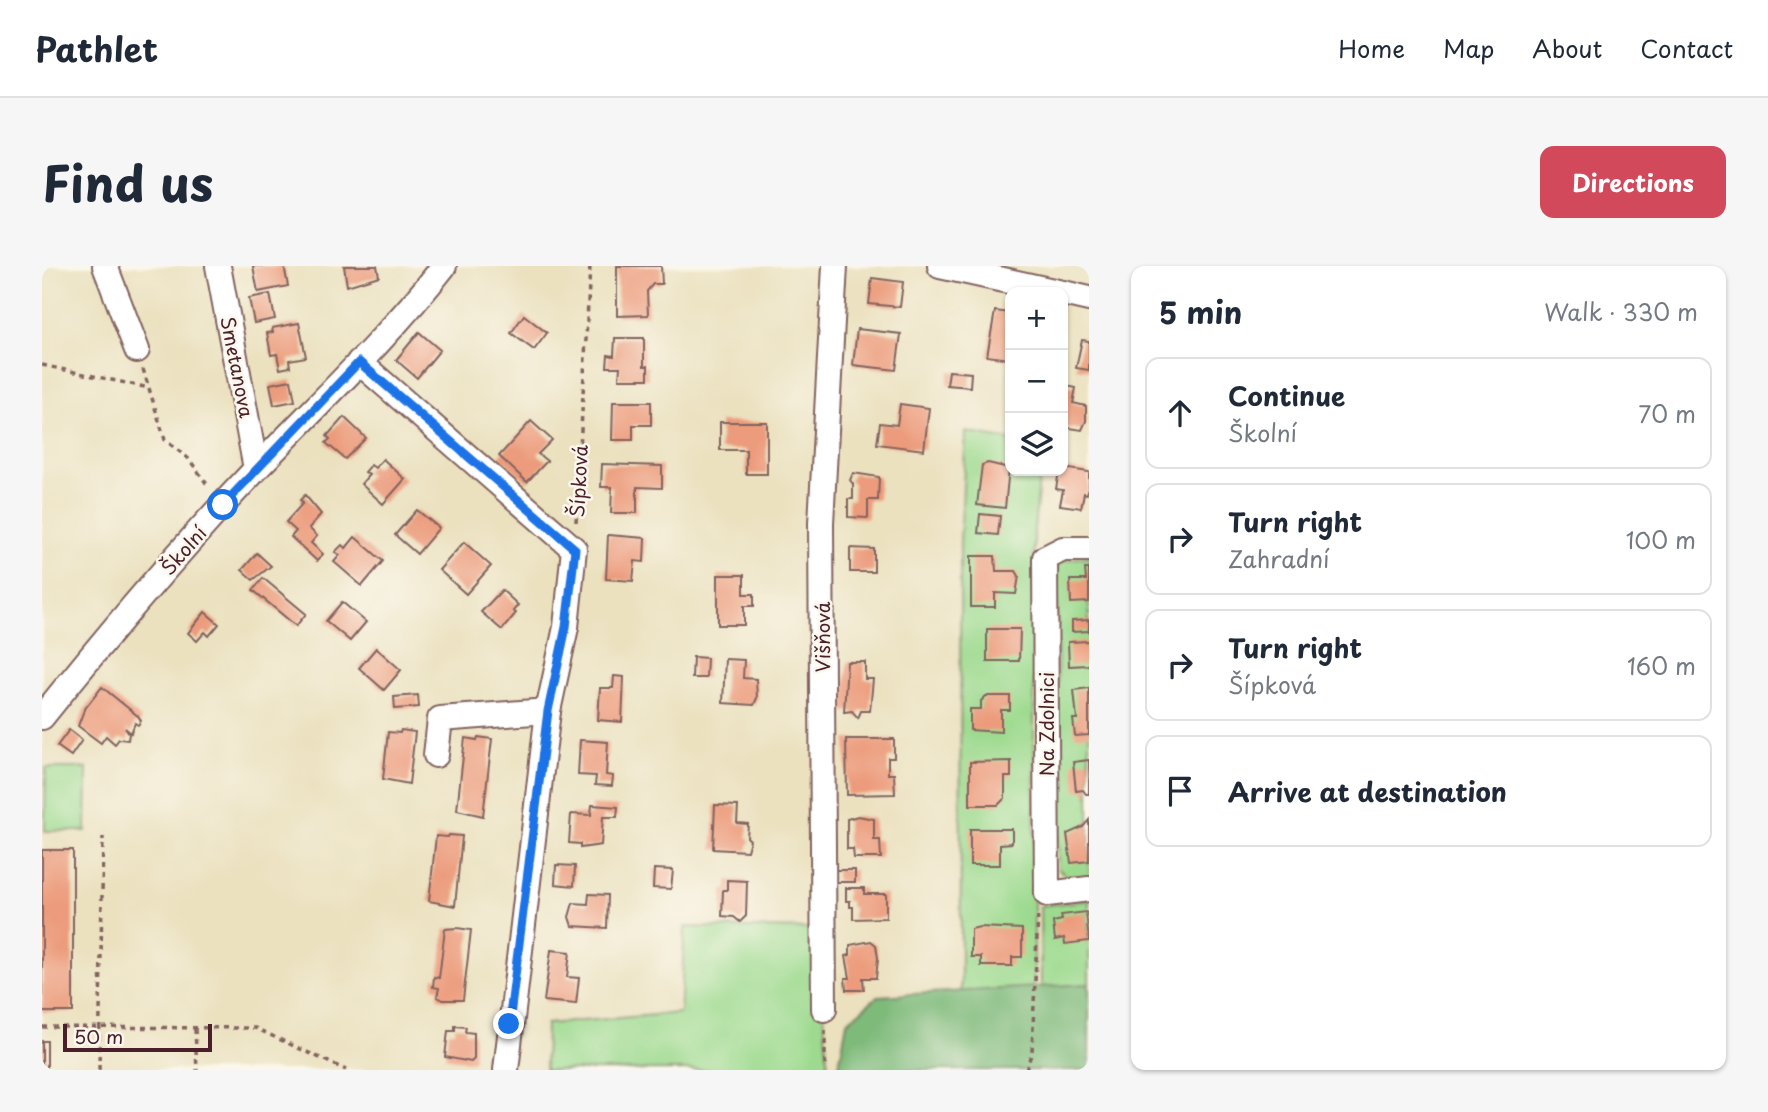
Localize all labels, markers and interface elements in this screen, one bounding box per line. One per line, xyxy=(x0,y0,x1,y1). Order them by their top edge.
text: Pathlet xyxy=(35,23,158,73)
text: Home xyxy=(1338,30,1405,66)
text: Map xyxy=(1443,30,1494,66)
text: About xyxy=(1532,30,1602,66)
text: Contact xyxy=(1640,30,1733,66)
text: Find us xyxy=(42,145,213,219)
button: Directions xyxy=(1540,146,1726,218)
map controls xyxy=(1005,287,1068,476)
button: + xyxy=(1005,287,1068,350)
text: 5 min xyxy=(1159,289,1242,334)
text: Walk · 330 m xyxy=(1544,294,1698,329)
street label: Smetanova xyxy=(214,314,262,420)
button: − xyxy=(1005,350,1068,413)
text: Continue xyxy=(1228,376,1345,415)
icon: ahead xyxy=(1161,394,1199,432)
text: 70 m xyxy=(1638,396,1696,431)
button: layers xyxy=(1005,413,1068,476)
text: Školní xyxy=(1228,415,1297,450)
street label: Šípková xyxy=(562,444,594,518)
route start xyxy=(207,489,238,520)
text: Turn right xyxy=(1228,502,1362,541)
street label: Školní xyxy=(154,519,212,581)
icon: right xyxy=(1161,520,1199,558)
text: 100 m xyxy=(1626,522,1696,557)
text: Zahradní xyxy=(1228,541,1329,576)
street label: Višňová xyxy=(808,601,836,672)
text: Turn right xyxy=(1228,628,1362,667)
icon: right xyxy=(1161,646,1199,684)
text: 160 m xyxy=(1627,648,1696,683)
text: Šípková xyxy=(1228,667,1316,702)
street label: Na Zdolnici xyxy=(1032,672,1060,776)
icon: arrive xyxy=(1161,772,1199,810)
text: Arrive at destination xyxy=(1228,772,1507,811)
route end xyxy=(493,1008,524,1039)
scale bar xyxy=(63,1021,212,1053)
text: 50 m xyxy=(74,1022,123,1050)

